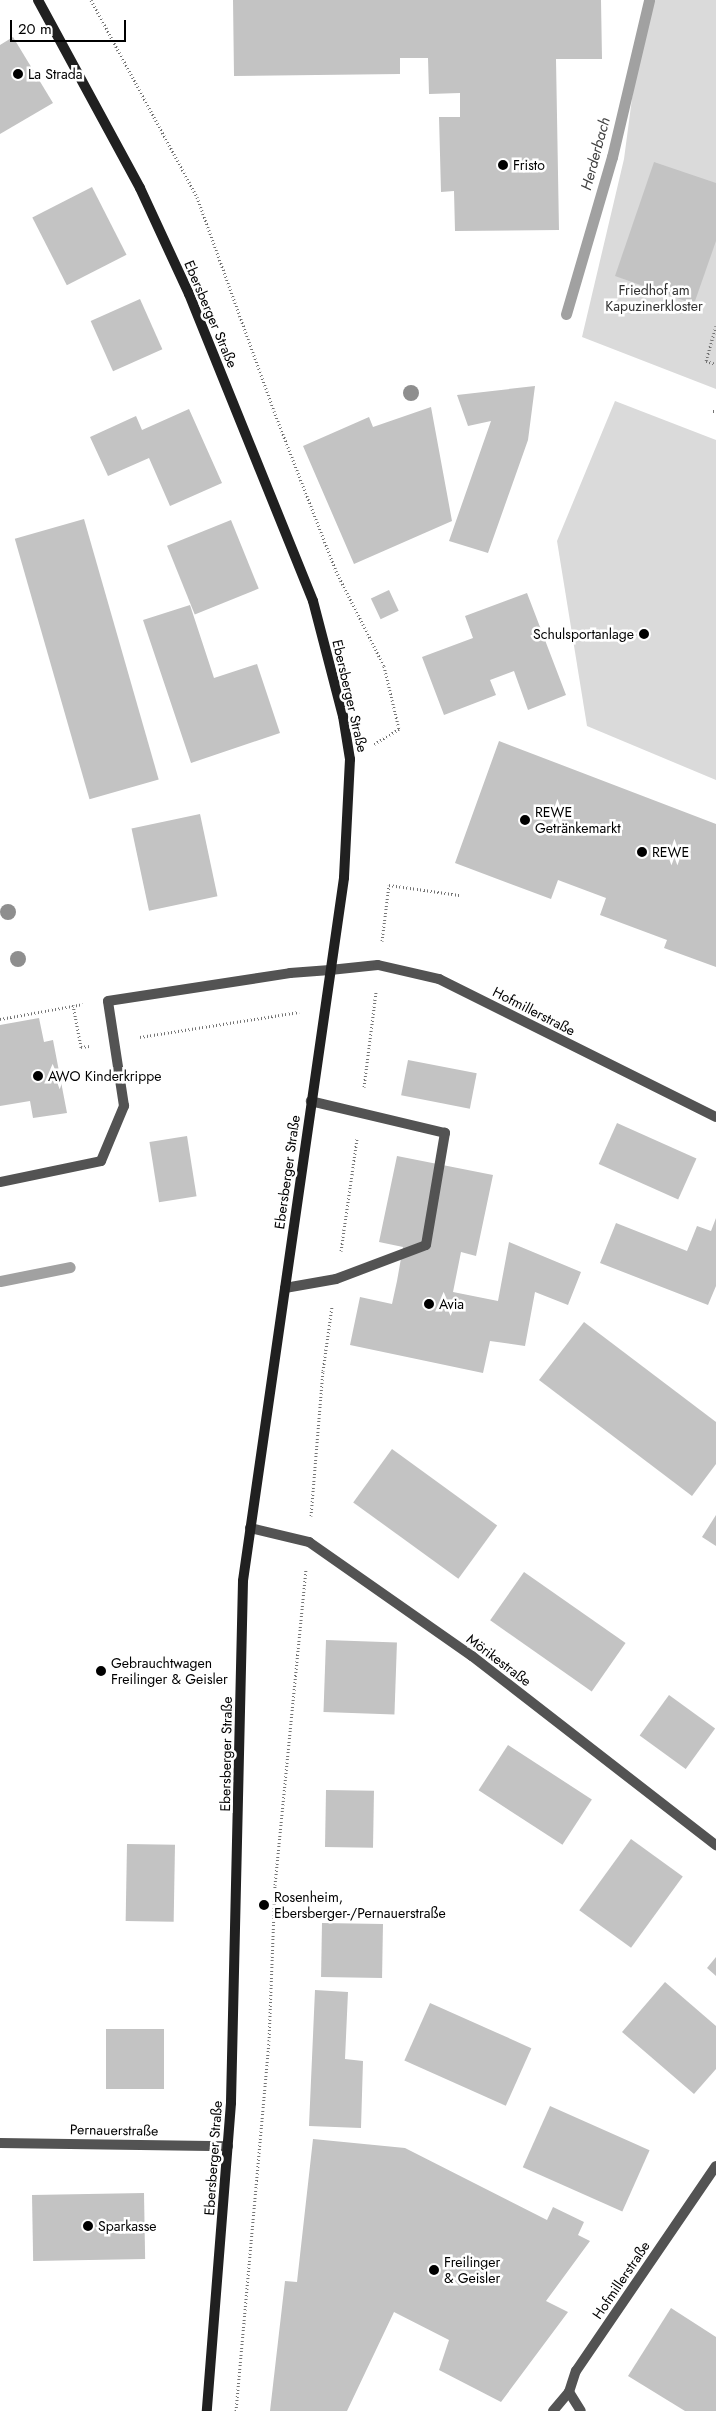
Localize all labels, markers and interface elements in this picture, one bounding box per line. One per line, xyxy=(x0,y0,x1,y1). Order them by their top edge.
scale bar xyxy=(12,10,129,42)
text: 20 m xyxy=(18,18,52,40)
place label: La Strada xyxy=(28,66,83,82)
marker: La Strada xyxy=(12,68,24,80)
water label: Herderbach xyxy=(578,116,614,192)
place label: Fristo xyxy=(513,157,545,173)
marker: Fristo xyxy=(497,159,509,171)
street label: Ebersberger Straße xyxy=(181,258,241,370)
park label: Friedhof am Kapuzinerkloster xyxy=(605,282,703,314)
place label: Schulsportanlage xyxy=(533,626,634,642)
marker: Schulsportanlage xyxy=(638,628,650,640)
street label: Ebersberger Straße xyxy=(329,638,371,754)
place label: REWE Getränkemarkt xyxy=(535,804,620,836)
marker: REWE Getränkemarkt xyxy=(519,814,531,826)
place label: REWE xyxy=(652,844,689,860)
marker: REWE xyxy=(636,846,648,858)
street label: Hofmillerstraße xyxy=(490,983,578,1039)
place label: AWO Kinderkrippe xyxy=(48,1068,161,1084)
marker: AWO Kinderkrippe xyxy=(32,1070,44,1082)
street label: Ebersberger Straße xyxy=(271,1114,303,1230)
place label: Avia xyxy=(439,1296,464,1312)
marker: Avia xyxy=(423,1298,435,1310)
street label: Mörikestraße xyxy=(463,1630,535,1690)
place label: Gebrauchtwagen Freilinger & Geisler xyxy=(111,1655,228,1688)
marker: Gebrauchtwagen Freilinger & Geisler xyxy=(95,1665,107,1677)
street label: Ebersberger Straße xyxy=(217,1696,235,1812)
place label: Rosenheim, Ebersberger-/Pernauerstraße xyxy=(274,1889,446,1921)
marker: Rosenheim, Ebersberger-/Pernauerstraße xyxy=(258,1899,270,1911)
street label: Ebersberger Straße xyxy=(201,2100,225,2216)
street label: Pernauerstraße xyxy=(70,2121,158,2139)
place label: Sparkasse xyxy=(98,2218,157,2234)
marker: Sparkasse xyxy=(82,2220,94,2232)
street label: Hofmillerstraße xyxy=(589,2238,653,2322)
place label: Freilinger & Geisler xyxy=(444,2254,500,2286)
marker: Freilinger & Geisler xyxy=(428,2264,440,2276)

